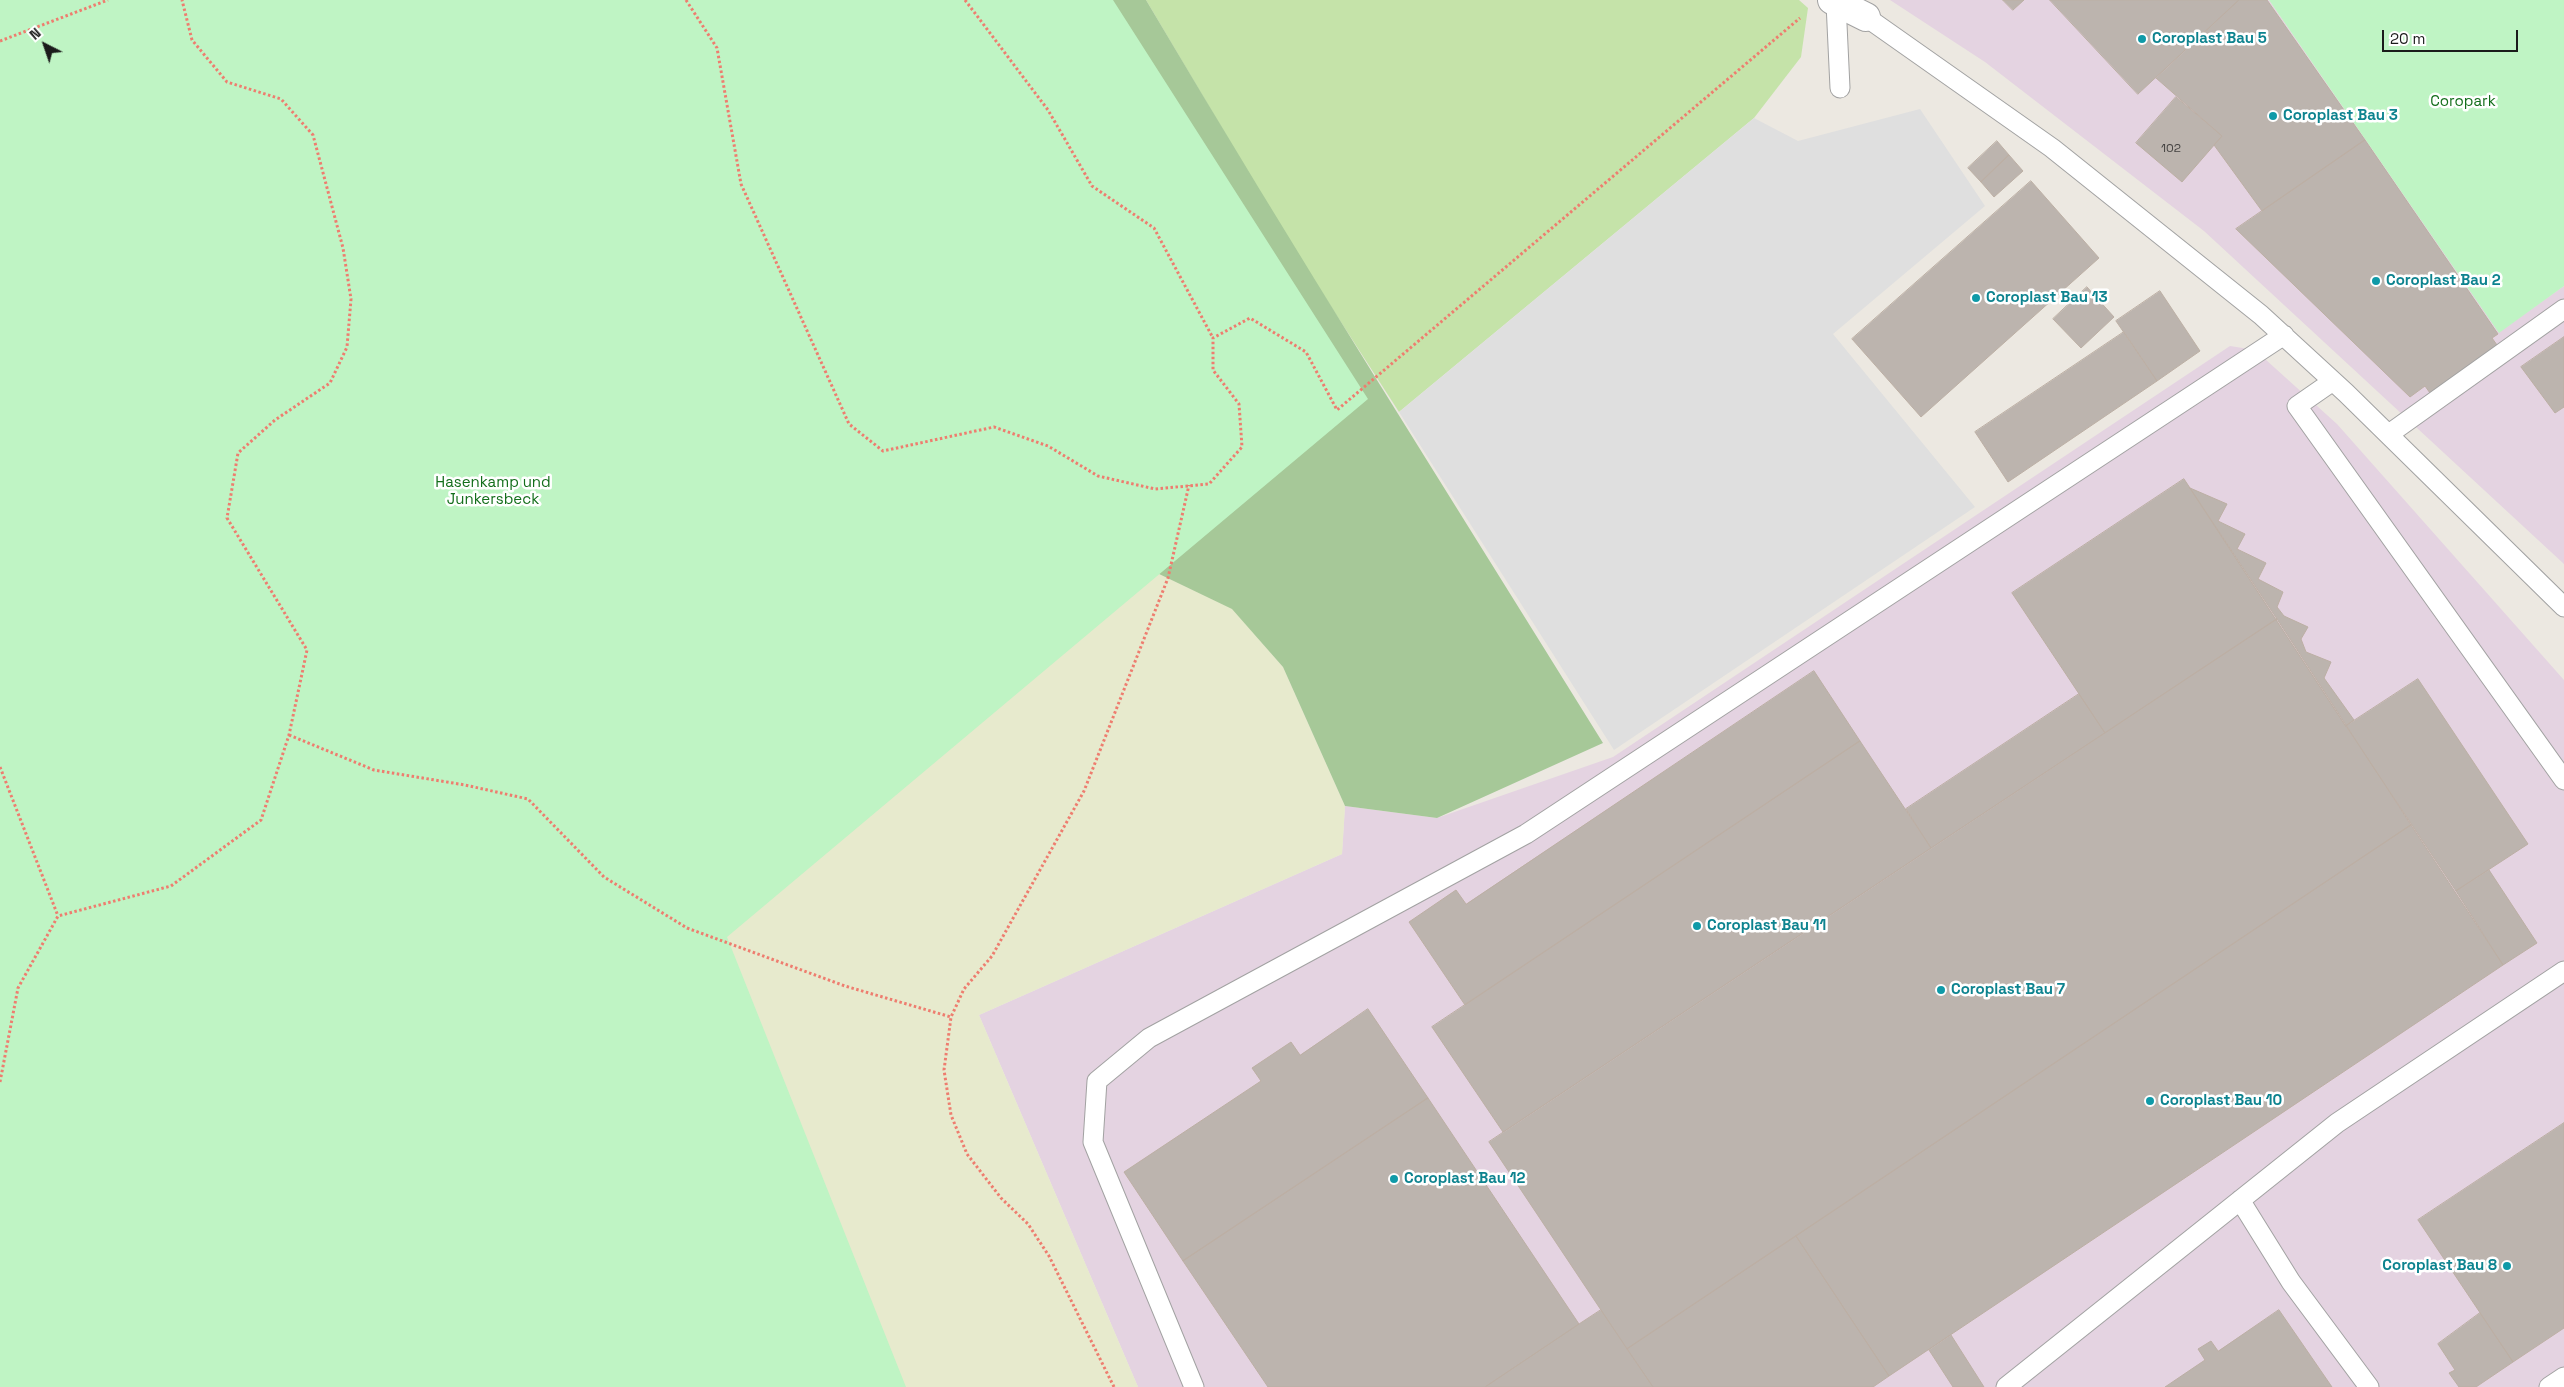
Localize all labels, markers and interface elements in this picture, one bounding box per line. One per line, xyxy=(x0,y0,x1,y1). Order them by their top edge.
north arrow xyxy=(20,20,70,70)
scale bar xyxy=(2384,20,2520,52)
text: N xyxy=(26,24,45,44)
text: 20 m xyxy=(2390,29,2425,48)
place label: Coroplast Bau 5 xyxy=(2152,30,2267,48)
marker: Coroplast Bau 5 xyxy=(2136,33,2148,45)
park label: Coropark xyxy=(2430,93,2496,111)
place label: Coroplast Bau 3 xyxy=(2283,107,2398,125)
marker: Coroplast Bau 3 xyxy=(2267,110,2279,122)
house number: 102 xyxy=(2161,142,2181,156)
place label: Coroplast Bau 2 xyxy=(2386,272,2501,290)
marker: Coroplast Bau 2 xyxy=(2370,275,2382,287)
place label: Coroplast Bau 13 xyxy=(1986,289,2108,307)
marker: Coroplast Bau 13 xyxy=(1970,292,1982,304)
park label: Hasenkamp und Junkersbeck xyxy=(435,474,551,509)
place label: Coroplast Bau 11 xyxy=(1707,917,1826,935)
marker: Coroplast Bau 11 xyxy=(1691,920,1703,932)
place label: Coroplast Bau 7 xyxy=(1951,981,2065,999)
marker: Coroplast Bau 7 xyxy=(1935,984,1947,996)
place label: Coroplast Bau 10 xyxy=(2160,1092,2282,1110)
marker: Coroplast Bau 10 xyxy=(2144,1095,2156,1107)
place label: Coroplast Bau 12 xyxy=(1404,1170,1525,1188)
marker: Coroplast Bau 12 xyxy=(1388,1173,1400,1185)
place label: Coroplast Bau 8 xyxy=(2382,1257,2497,1275)
marker: Coroplast Bau 8 xyxy=(2501,1260,2513,1272)

